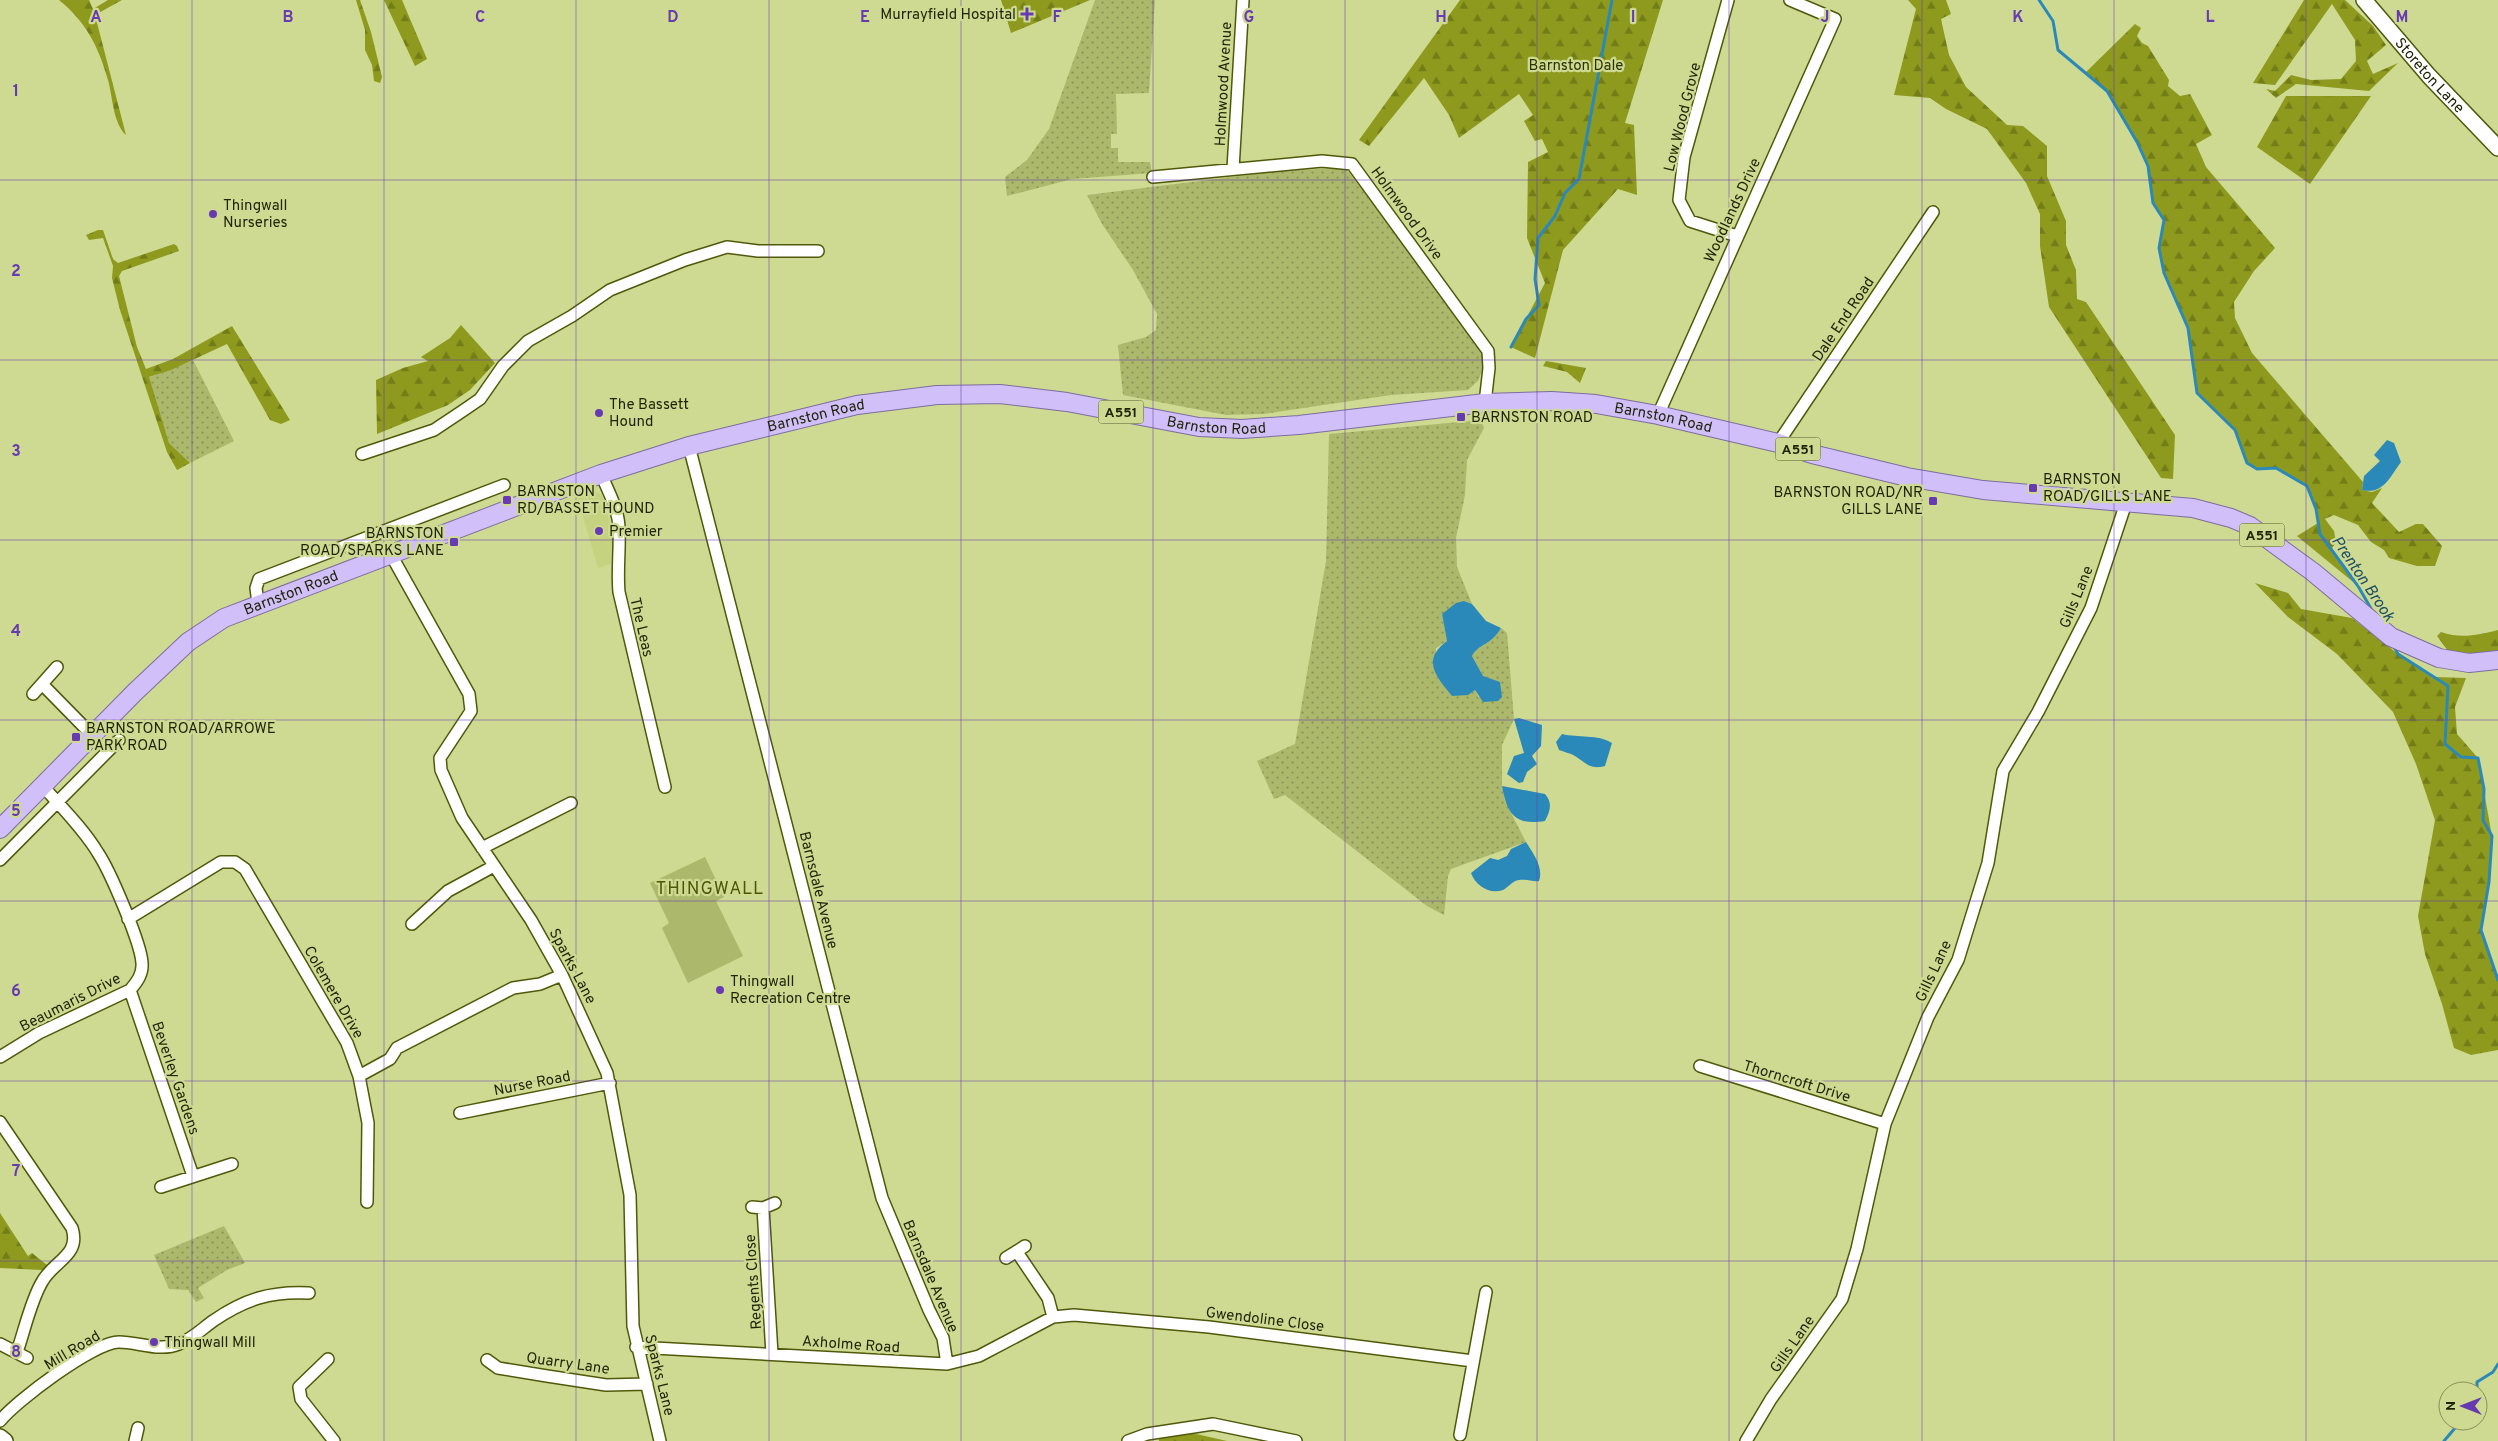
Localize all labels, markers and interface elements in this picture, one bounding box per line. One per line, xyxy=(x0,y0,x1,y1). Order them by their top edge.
place label: Murrayfield Hospital xyxy=(880,6,1016,25)
marker: Murrayfield Hospital xyxy=(1020,7,1034,21)
text: A xyxy=(90,8,102,28)
text: B xyxy=(282,8,294,28)
text: C xyxy=(475,8,485,28)
text: D xyxy=(667,8,679,28)
text: E xyxy=(860,8,870,28)
text: F xyxy=(1052,8,1062,28)
text: G xyxy=(1244,8,1254,28)
text: H xyxy=(1435,8,1447,28)
text: I xyxy=(1631,8,1635,28)
text: J xyxy=(1821,8,1829,28)
text: K xyxy=(2012,8,2024,28)
text: L xyxy=(2205,8,2215,28)
text: M xyxy=(2396,8,2408,28)
street label: Holmwood Avenue xyxy=(1212,21,1237,147)
street label: Storeton Lane xyxy=(2390,35,2468,118)
park label: Barnston Dale xyxy=(1529,57,1623,76)
street label: Low Wood Grove xyxy=(1661,61,1706,174)
text: 1 xyxy=(13,82,19,102)
street label: Woodlands Drive xyxy=(1701,155,1766,266)
street label: Holmwood Drive xyxy=(1366,164,1446,264)
place label: Thingwall Nurseries xyxy=(223,197,288,233)
marker: Thingwall Nurseries xyxy=(207,208,219,220)
text: 2 xyxy=(11,262,21,282)
street label: Dale End Road xyxy=(1809,274,1879,366)
place label: The Bassett Hound xyxy=(609,396,689,432)
street label: Barnston Road xyxy=(766,396,866,438)
street label: Barnston Road xyxy=(1613,399,1714,438)
road number: A551 xyxy=(1098,401,1144,424)
marker: The Bassett Hound xyxy=(593,407,605,419)
place label: BARNSTON ROAD xyxy=(1471,409,1593,428)
marker: BARNSTON ROAD xyxy=(1455,411,1467,423)
street label: Barnston Road xyxy=(1165,413,1267,440)
road number: A551 xyxy=(1776,438,1820,460)
text: 3 xyxy=(11,442,21,462)
place label: BARNSTON ROAD/GILLS LANE xyxy=(2043,471,2172,507)
marker: BARNSTON ROAD/GILLS LANE xyxy=(2027,482,2039,494)
place label: BARNSTON RD/BASSET HOUND xyxy=(517,483,655,519)
place label: BARNSTON ROAD/NR GILLS LANE xyxy=(1773,484,1923,520)
marker: BARNSTON RD/BASSET HOUND xyxy=(501,494,513,506)
marker: BARNSTON ROAD/NR GILLS LANE xyxy=(1927,495,1939,507)
place label: Premier xyxy=(609,523,663,542)
road number: A551 xyxy=(2240,524,2284,546)
place label: BARNSTON ROAD/SPARKS LANE xyxy=(300,525,444,561)
marker: Premier xyxy=(593,525,605,537)
water label: Prenton Brook xyxy=(2326,532,2399,627)
marker: BARNSTON ROAD/SPARKS LANE xyxy=(448,536,460,548)
street label: Gills Lane xyxy=(2056,564,2099,632)
street label: Barnston Road xyxy=(241,567,341,621)
street label: The Leas xyxy=(624,596,657,659)
text: 4 xyxy=(11,622,21,642)
place label: BARNSTON ROAD/ARROWE PARK ROAD xyxy=(86,720,276,756)
marker: BARNSTON ROAD/ARROWE PARK ROAD xyxy=(70,731,82,743)
text: 5 xyxy=(11,802,21,822)
street label: Barnsdale Avenue xyxy=(794,830,841,951)
district label: THINGWALL xyxy=(656,878,764,901)
street label: Sparks Lane xyxy=(544,926,600,1008)
street label: Gills Lane xyxy=(1912,938,1957,1005)
street label: Colemere Drive xyxy=(298,943,367,1043)
street label: Beaumaris Drive xyxy=(17,970,124,1037)
place label: Thingwall Recreation Centre xyxy=(730,973,851,1009)
text: 6 xyxy=(11,982,21,1002)
marker: Thingwall Recreation Centre xyxy=(714,984,726,996)
street label: Beverley Gardens xyxy=(146,1019,203,1138)
street label: Thorncroft Drive xyxy=(1741,1057,1853,1108)
street label: Nurse Road xyxy=(492,1068,572,1101)
text: 7 xyxy=(12,1162,20,1182)
street label: Barnsdale Avenue xyxy=(897,1217,962,1336)
street label: Regents Close xyxy=(742,1234,767,1330)
street label: Gwendoline Close xyxy=(1205,1304,1325,1337)
street label: Gills Lane xyxy=(1767,1312,1820,1377)
street label: Mill Road xyxy=(41,1327,104,1375)
street label: Sparks Lane xyxy=(639,1333,678,1418)
street label: Axholme Road xyxy=(801,1333,901,1358)
place label: Thingwall Mill xyxy=(164,1334,256,1353)
marker: Thingwall Mill xyxy=(148,1336,160,1348)
text: 8 xyxy=(11,1343,21,1363)
street label: Quarry Lane xyxy=(525,1349,611,1380)
north arrow xyxy=(2438,1381,2488,1431)
text: N xyxy=(2443,1401,2460,1411)

